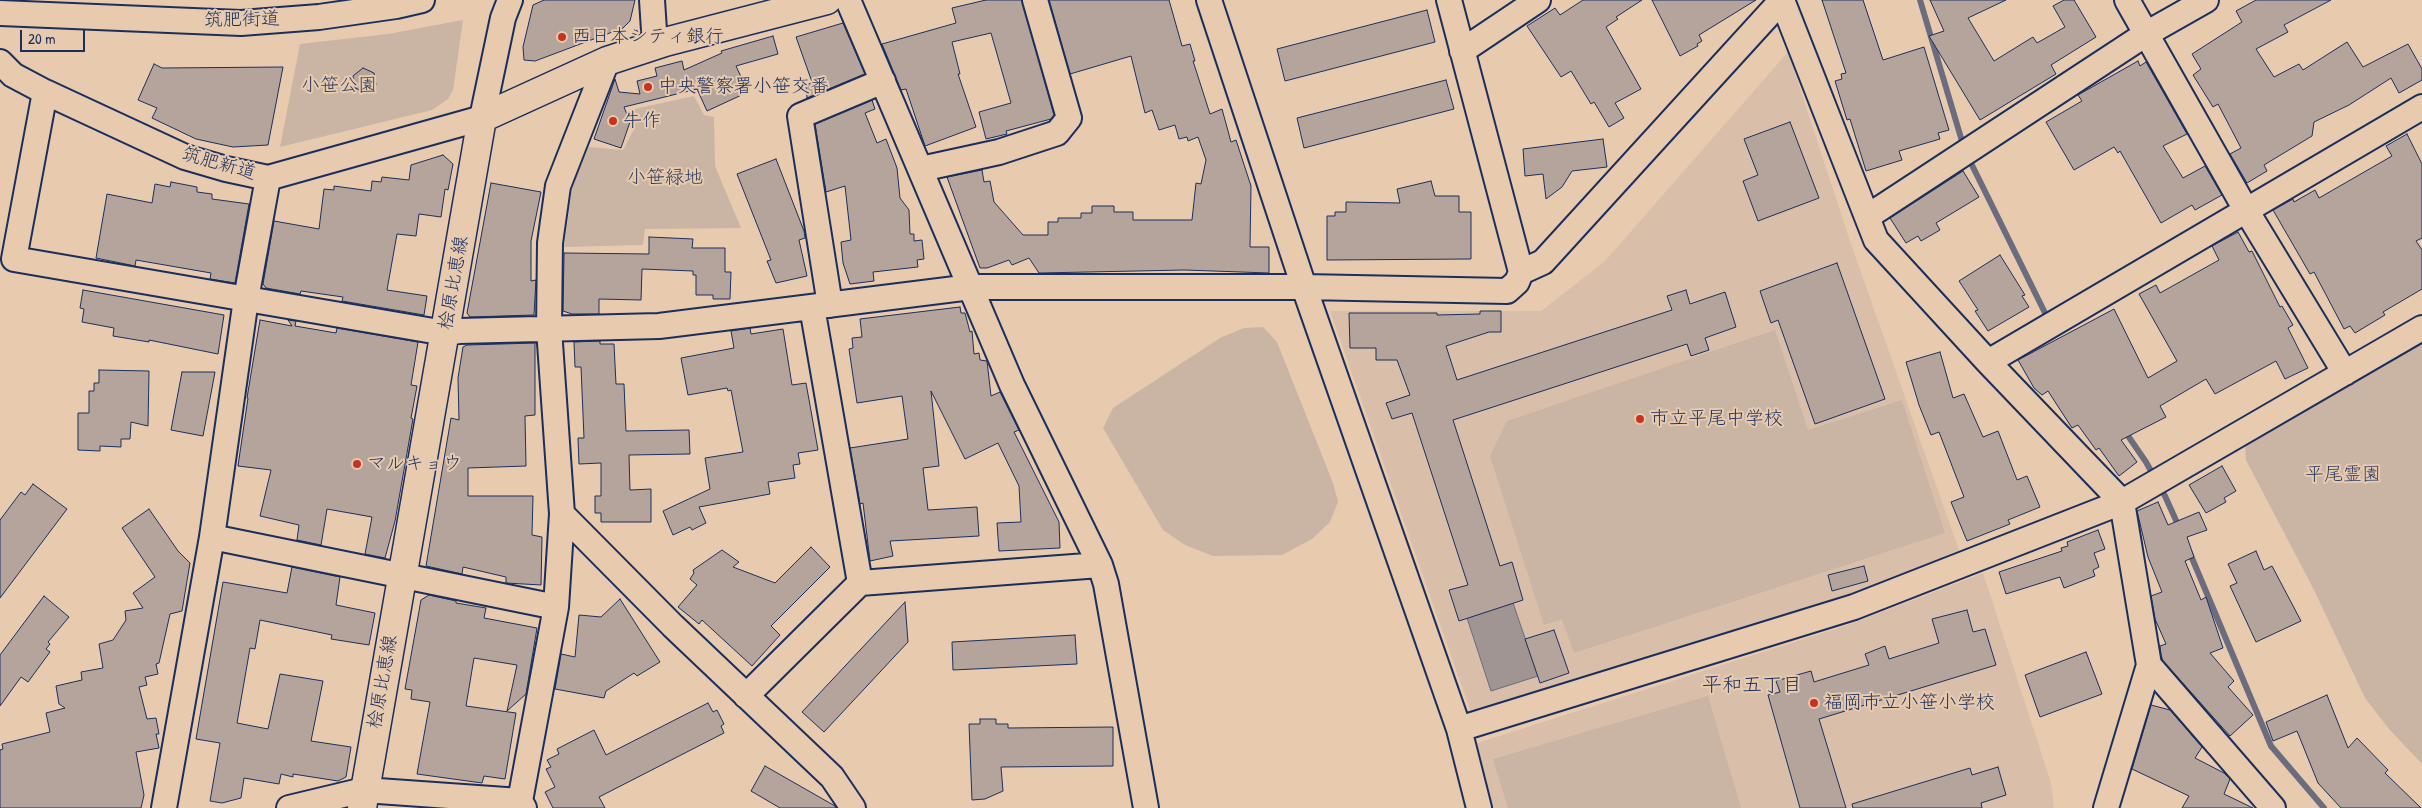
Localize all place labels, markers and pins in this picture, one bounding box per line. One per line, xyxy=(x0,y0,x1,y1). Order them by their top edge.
place label: 西日本シティ銀行 xyxy=(572,26,724,48)
marker: 西日本シティ銀行 xyxy=(556,31,568,43)
place label: 中央警察署小笹交番 xyxy=(658,76,829,98)
marker: 中央警察署小笹交番 xyxy=(642,81,654,93)
place label: 牛作 xyxy=(623,110,661,132)
marker: 牛作 xyxy=(607,115,619,127)
place label: 市立平尾中学校 xyxy=(1650,408,1783,430)
marker: 市立平尾中学校 xyxy=(1634,413,1646,425)
place label: マルキョウ xyxy=(367,453,462,475)
marker: マルキョウ xyxy=(351,458,363,470)
place label: 福岡市立小笹小学校 xyxy=(1824,692,1995,714)
marker: 福岡市立小笹小学校 xyxy=(1808,697,1820,709)

